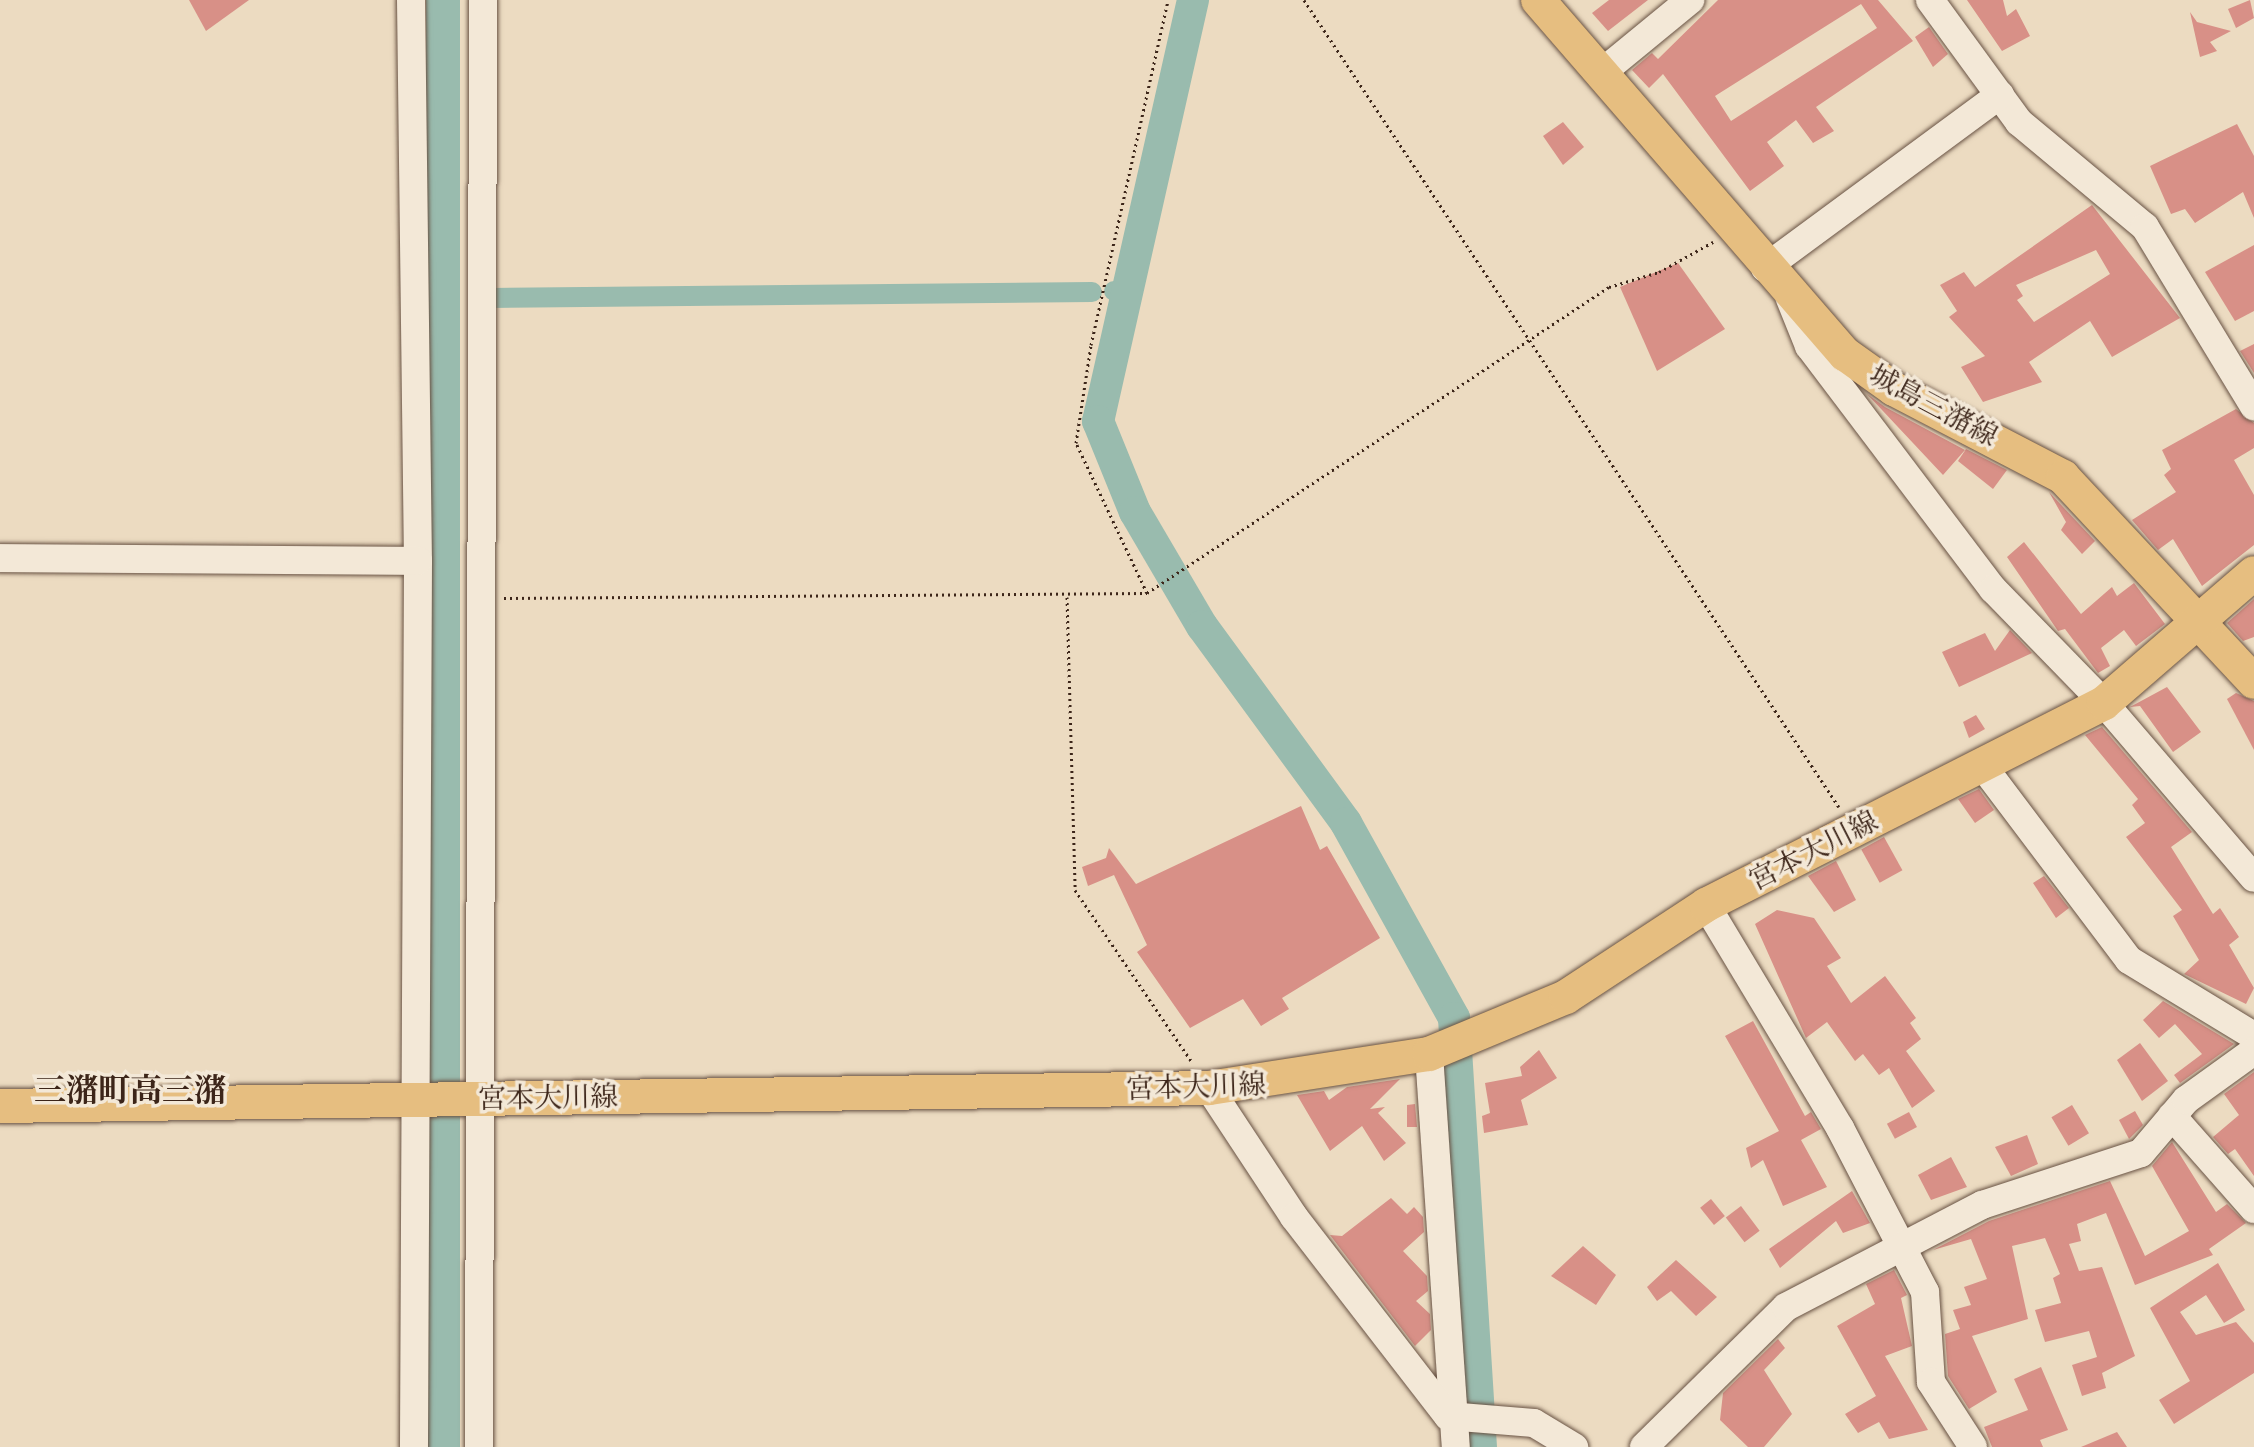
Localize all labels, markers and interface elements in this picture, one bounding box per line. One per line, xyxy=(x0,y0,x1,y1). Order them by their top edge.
street label: 城島三潴線 xyxy=(1864,357,2004,453)
street label: 宮本大川線 xyxy=(1743,803,1883,897)
street label: 宮本大川線 xyxy=(1125,1067,1267,1105)
district label: 三潴町高三潴 xyxy=(34,1071,226,1109)
street label: 宮本大川線 xyxy=(478,1079,618,1115)

